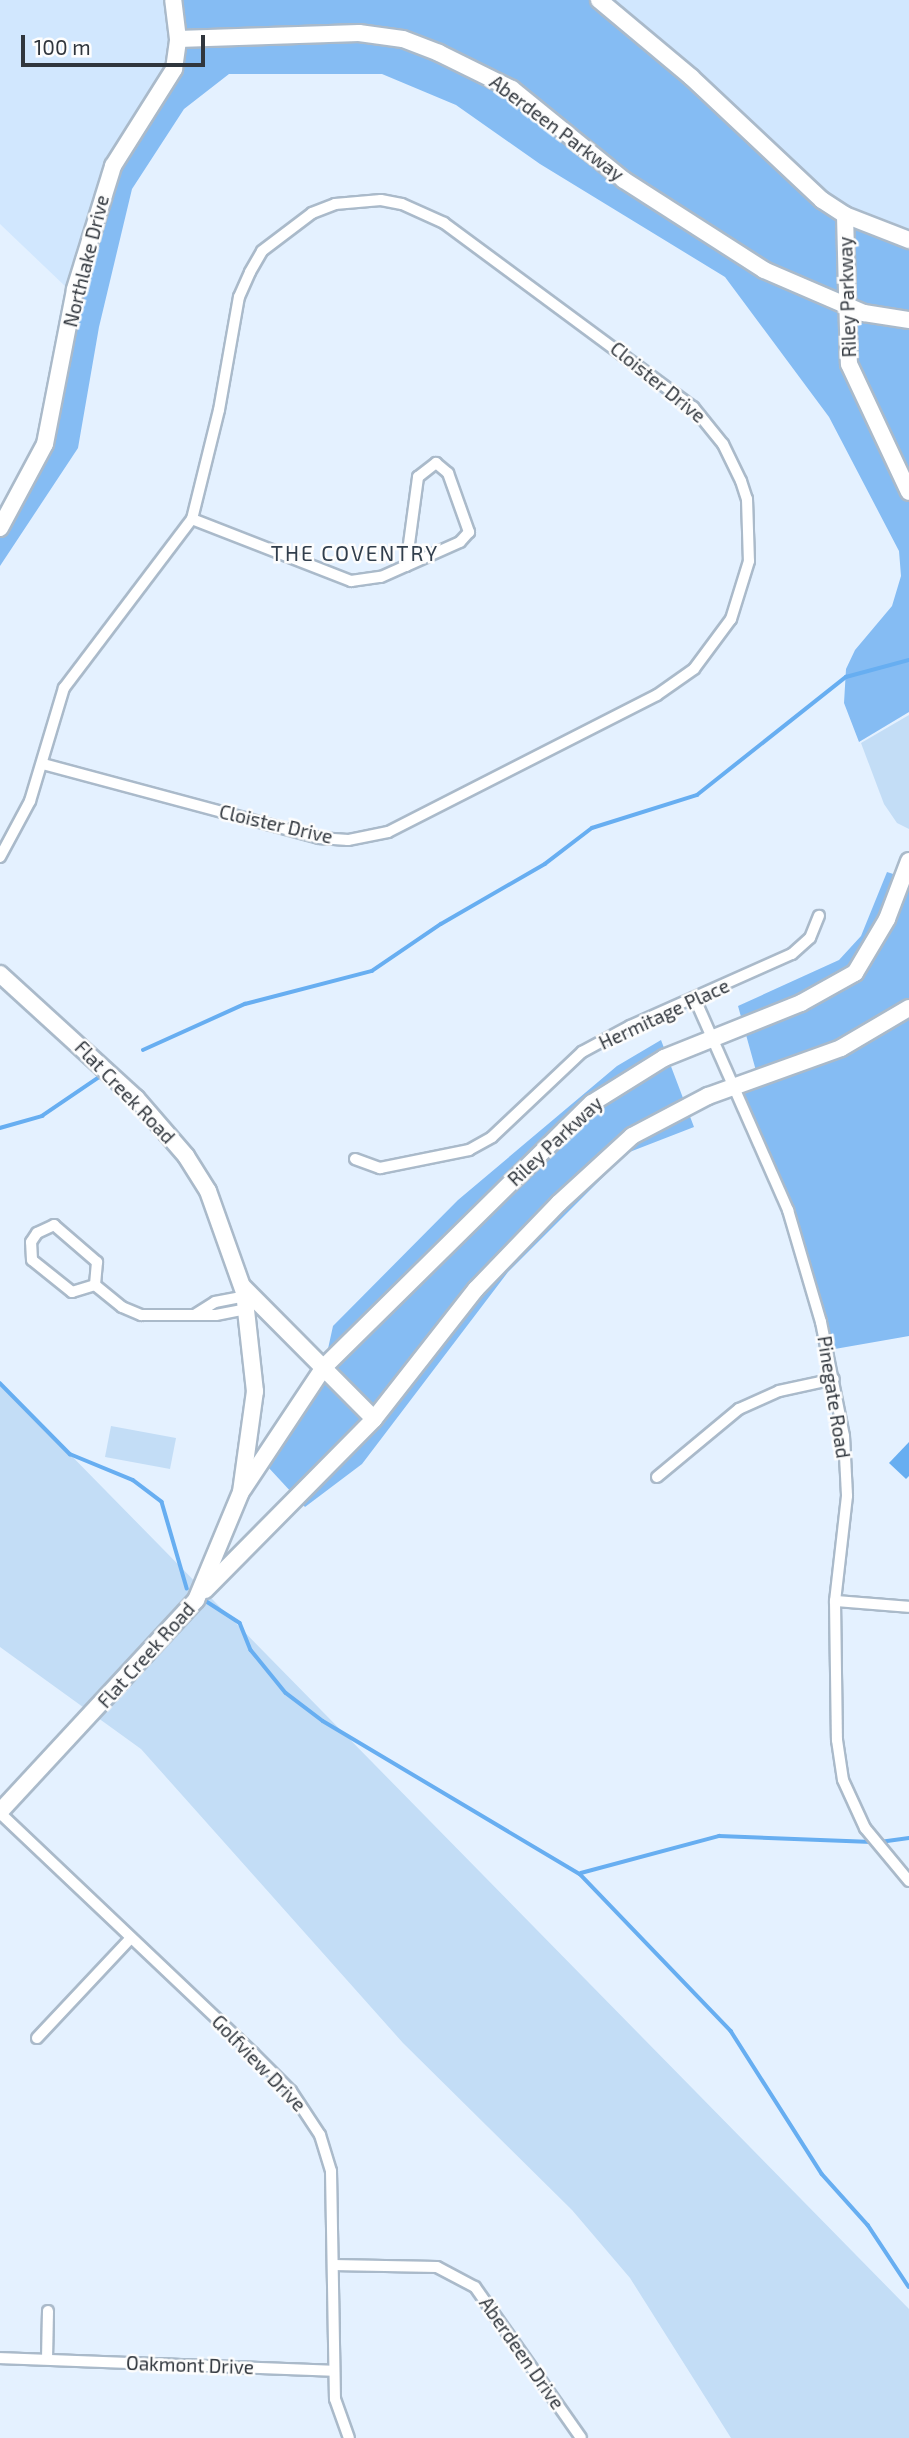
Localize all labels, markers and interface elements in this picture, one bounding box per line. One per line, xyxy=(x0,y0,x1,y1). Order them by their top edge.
scale bar xyxy=(24,21,208,65)
text: 100 m xyxy=(34,34,91,59)
street label: Aberdeen Parkway xyxy=(486,70,628,186)
street label: Northlake Drive xyxy=(59,193,113,329)
street label: Riley Parkway xyxy=(833,236,861,358)
street label: Cloister Drive xyxy=(606,337,710,427)
district label: THE COVENTRY xyxy=(272,540,438,566)
street label: Cloister Drive xyxy=(217,800,335,848)
street label: Hermitage Place xyxy=(595,974,733,1054)
street label: Flat Creek Road xyxy=(70,1036,180,1148)
street label: Riley Parkway xyxy=(503,1091,607,1191)
street label: Pinegate Road xyxy=(813,1334,855,1460)
street label: Flat Creek Road xyxy=(93,1598,199,1712)
street label: Golfview Drive xyxy=(207,2010,311,2116)
street label: Aberdeen Drive xyxy=(475,2292,569,2414)
street label: Oakmont Drive xyxy=(126,2351,254,2379)

